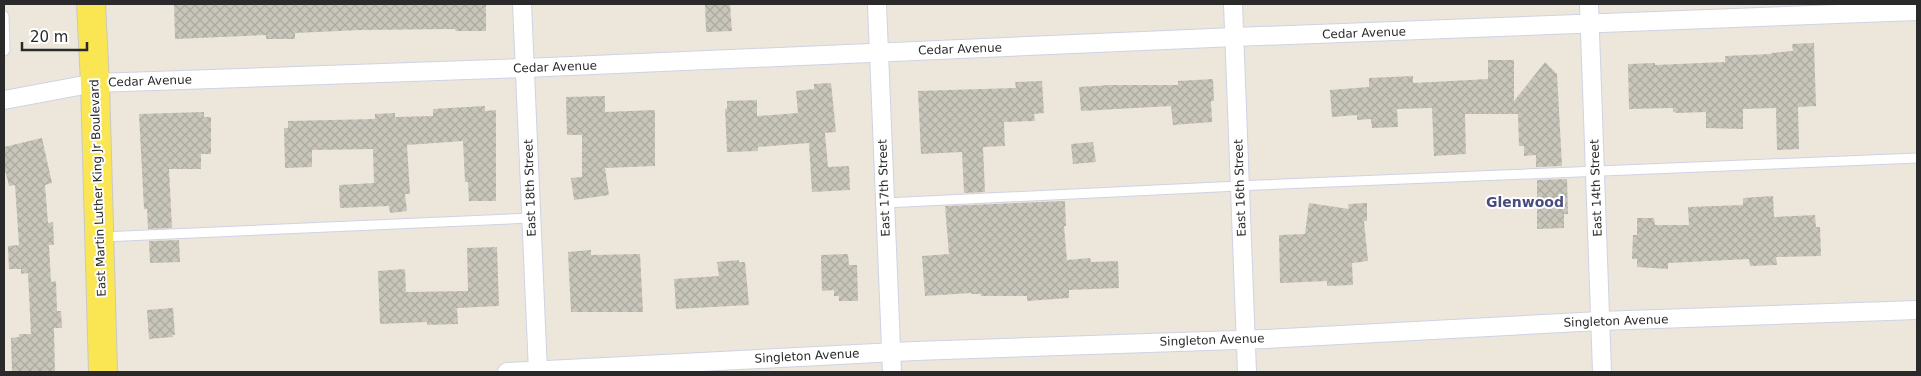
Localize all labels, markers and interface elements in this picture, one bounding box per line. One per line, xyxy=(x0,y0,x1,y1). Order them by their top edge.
scale bar xyxy=(22,20,88,52)
street label: Cedar Avenue xyxy=(1322,25,1406,41)
text: 20 m xyxy=(30,28,68,46)
street label: Cedar Avenue xyxy=(918,41,1002,57)
street label: Cedar Avenue xyxy=(513,59,597,75)
street label: Cedar Avenue xyxy=(108,73,192,89)
street label: East Martin Luther King Jr Boulevard xyxy=(87,79,109,297)
street label: East 18th Street xyxy=(521,139,539,237)
street label: East 17th Street xyxy=(875,139,893,237)
street label: East 16th Street xyxy=(1231,139,1249,237)
street label: East 14th Street xyxy=(1587,139,1605,237)
district label: Glenwood xyxy=(1486,194,1564,210)
street label: Singleton Avenue xyxy=(1563,312,1669,330)
street label: Singleton Avenue xyxy=(1159,331,1265,349)
street label: Singleton Avenue xyxy=(754,346,860,366)

